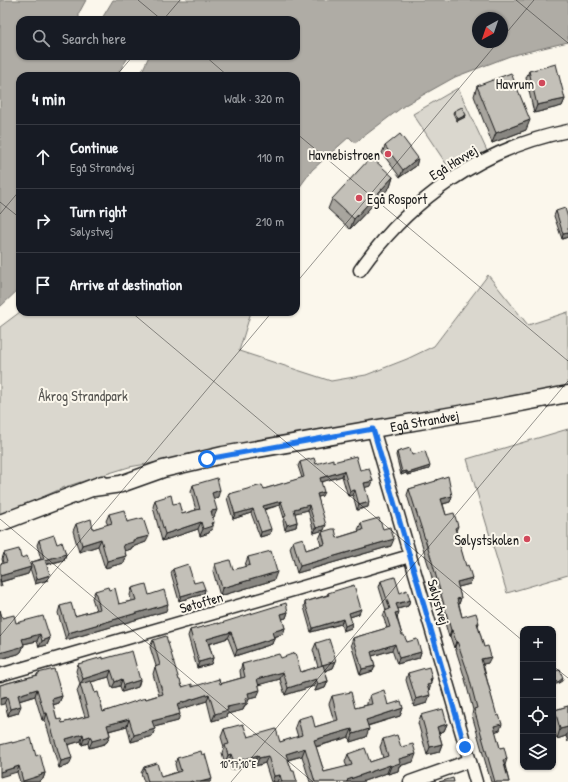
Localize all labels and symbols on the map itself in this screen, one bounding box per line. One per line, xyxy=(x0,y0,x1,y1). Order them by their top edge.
north arrow xyxy=(472,12,508,48)
place label: Havrum xyxy=(496,74,534,93)
marker: Havrum xyxy=(537,78,547,88)
street label: Egå Havvej xyxy=(425,140,481,185)
place label: Havnebistroen xyxy=(308,145,380,164)
marker: Havnebistroen xyxy=(383,149,393,159)
place label: Egå Rosport xyxy=(367,189,428,209)
marker: Egå Rosport xyxy=(354,193,364,203)
park label: Åkrog Strandpark xyxy=(38,386,128,406)
street label: Egå Strandvej xyxy=(389,405,461,435)
route start xyxy=(198,450,216,468)
place label: Sølystskolen xyxy=(454,530,519,550)
marker: Sølystskolen xyxy=(522,534,532,544)
street label: Sølystvej xyxy=(422,577,455,627)
street label: Søtoften xyxy=(177,587,225,617)
route end xyxy=(456,738,474,756)
text: 10°17'10"E xyxy=(220,758,257,771)

